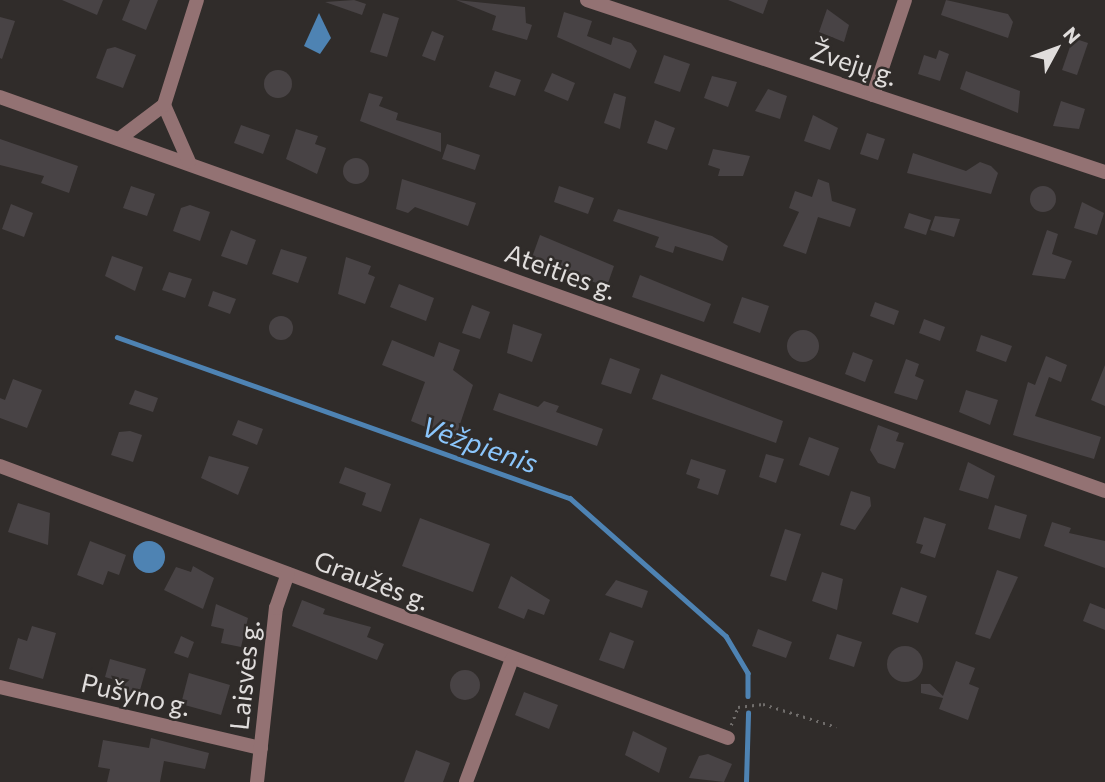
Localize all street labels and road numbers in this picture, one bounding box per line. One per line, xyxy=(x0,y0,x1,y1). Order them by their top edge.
street label: Žvejų g. xyxy=(807,34,901,92)
street label: Ateities g. xyxy=(501,237,621,305)
street label: Graužės g. xyxy=(310,544,434,616)
street label: Laisvės g. xyxy=(223,618,265,732)
street label: Pušyno g. xyxy=(78,666,194,722)

